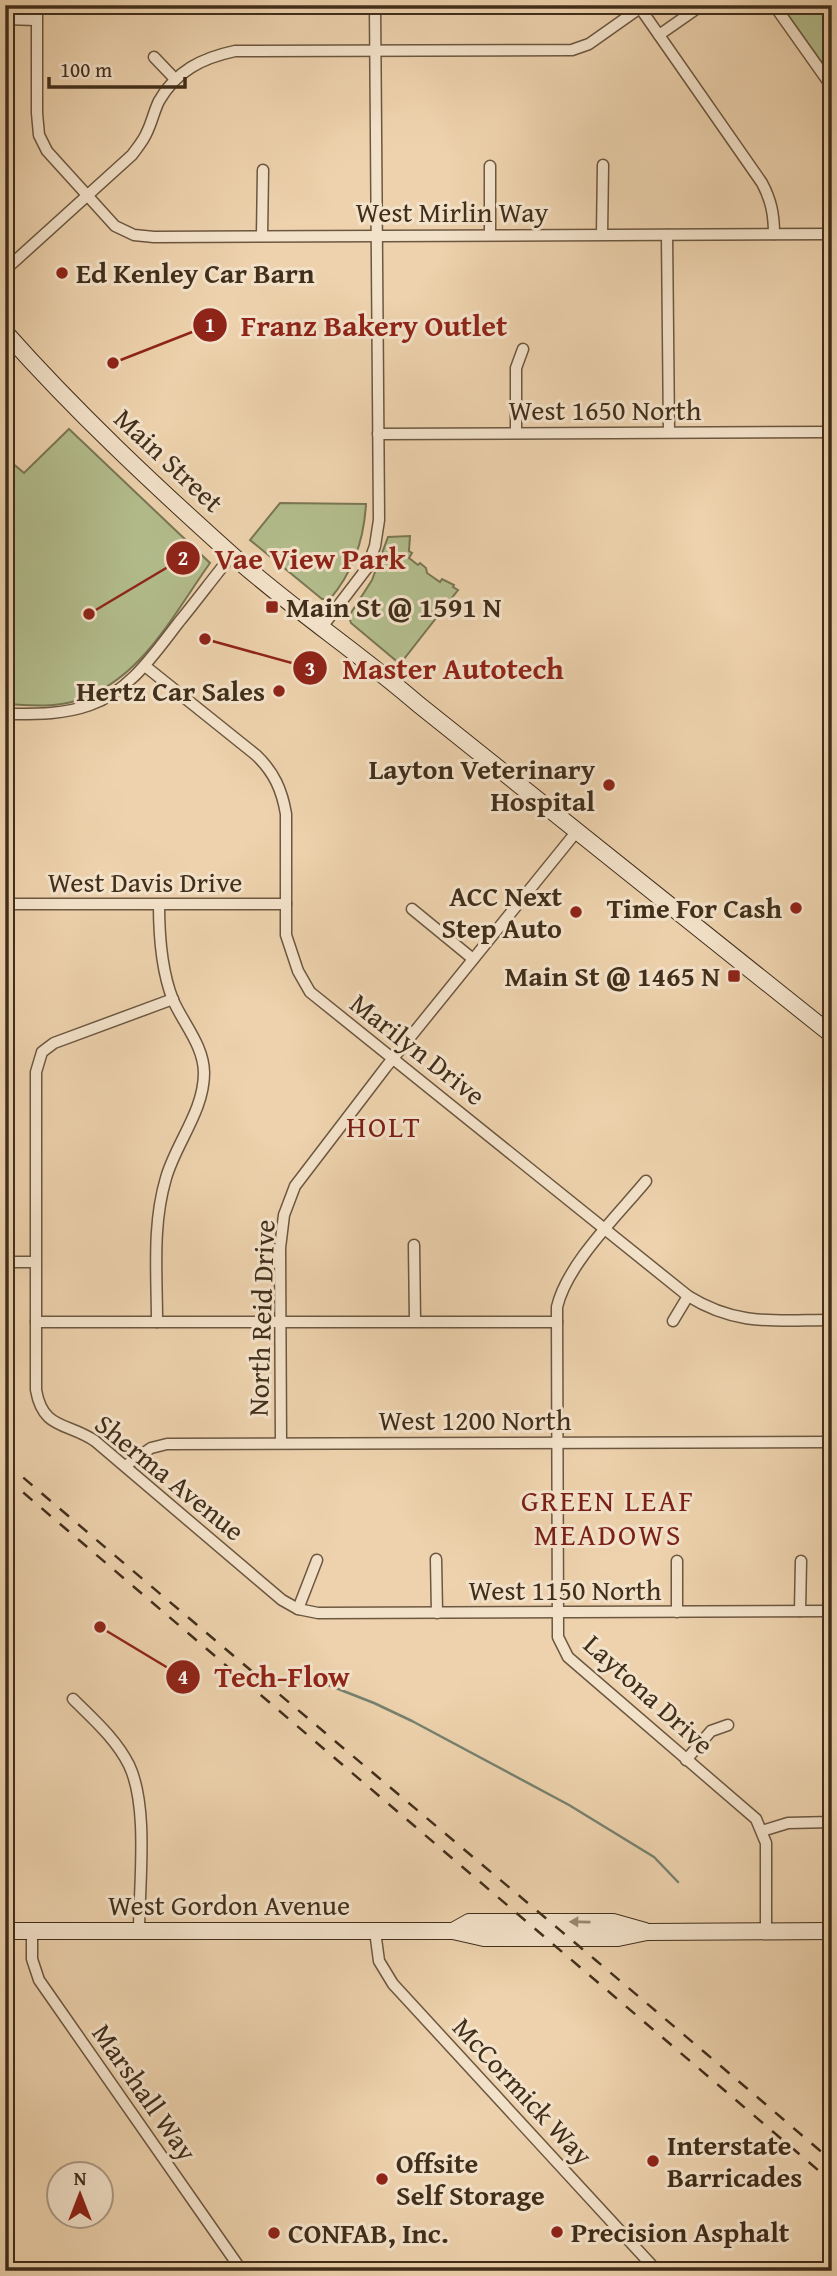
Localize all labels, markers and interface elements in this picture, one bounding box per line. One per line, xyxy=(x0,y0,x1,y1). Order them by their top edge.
scale bar xyxy=(49,46,186,90)
text: 100 m xyxy=(60,54,112,85)
street label: West Mirlin Way xyxy=(356,191,548,232)
place label: Ed Kenley Car Barn xyxy=(76,252,315,293)
marker: Ed Kenley Car Barn xyxy=(54,265,70,281)
callout: Franz Bakery Outlet xyxy=(192,300,522,351)
text: Franz Bakery Outlet xyxy=(241,303,508,347)
text: 1 xyxy=(205,309,215,340)
street label: West 1650 North xyxy=(509,389,702,430)
street label: Main Street xyxy=(105,398,233,521)
callout: Vae View Park xyxy=(165,533,419,584)
text: Vae View Park xyxy=(214,536,406,580)
text: 2 xyxy=(178,542,188,573)
place label: Main St @ 1591 N xyxy=(286,586,502,627)
marker: Main St @ 1591 N xyxy=(264,599,280,615)
callout: Master Autotech xyxy=(293,643,577,694)
text: Master Autotech xyxy=(342,646,564,690)
text: 3 xyxy=(305,653,315,684)
place label: Hertz Car Sales xyxy=(76,670,265,711)
marker: Hertz Car Sales xyxy=(271,683,287,699)
place label: Layton Veterinary Hospital xyxy=(369,748,596,821)
marker: Layton Veterinary Hospital xyxy=(601,777,617,793)
street label: West Davis Drive xyxy=(48,861,242,902)
place label: ACC Next Step Auto xyxy=(441,875,562,948)
place label: Time For Cash xyxy=(607,887,782,928)
marker: Time For Cash xyxy=(788,900,804,916)
marker: ACC Next Step Auto xyxy=(568,904,584,920)
place label: Main St @ 1465 N xyxy=(504,955,720,996)
marker: Main St @ 1465 N xyxy=(726,968,742,984)
street label: Marilyn Drive xyxy=(342,983,495,1115)
district label: HOLT xyxy=(346,1104,422,1148)
street label: North Reid Drive xyxy=(237,1219,284,1417)
street label: West 1200 North xyxy=(379,1399,572,1440)
street label: Sherma Avenue xyxy=(87,1403,254,1550)
district label: GREEN LEAF MEADOWS xyxy=(521,1478,695,1556)
street label: West 1150 North xyxy=(469,1569,662,1610)
street label: Laytona Drive xyxy=(575,1624,724,1763)
callout: Tech-Flow xyxy=(166,1651,364,1702)
text: Tech-Flow xyxy=(214,1654,350,1698)
text: 4 xyxy=(178,1661,189,1692)
street label: West Gordon Avenue xyxy=(108,1884,350,1925)
one-way arrow xyxy=(569,1916,591,1928)
street label: McCormick Way xyxy=(444,2007,603,2174)
street label: Marshall Way xyxy=(83,2015,208,2169)
place label: Interstate Barricades xyxy=(667,2124,802,2197)
place label: Offsite Self Storage xyxy=(396,2142,545,2215)
marker: Interstate Barricades xyxy=(645,2153,661,2169)
north arrow xyxy=(46,2160,116,2230)
text: N xyxy=(74,2164,87,2192)
marker: Offsite Self Storage xyxy=(374,2171,390,2187)
place label: Precision Asphalt xyxy=(571,2211,790,2252)
place label: CONFAB, Inc. xyxy=(288,2212,449,2253)
marker: Precision Asphalt xyxy=(549,2224,565,2240)
marker: CONFAB, Inc. xyxy=(266,2225,282,2241)

